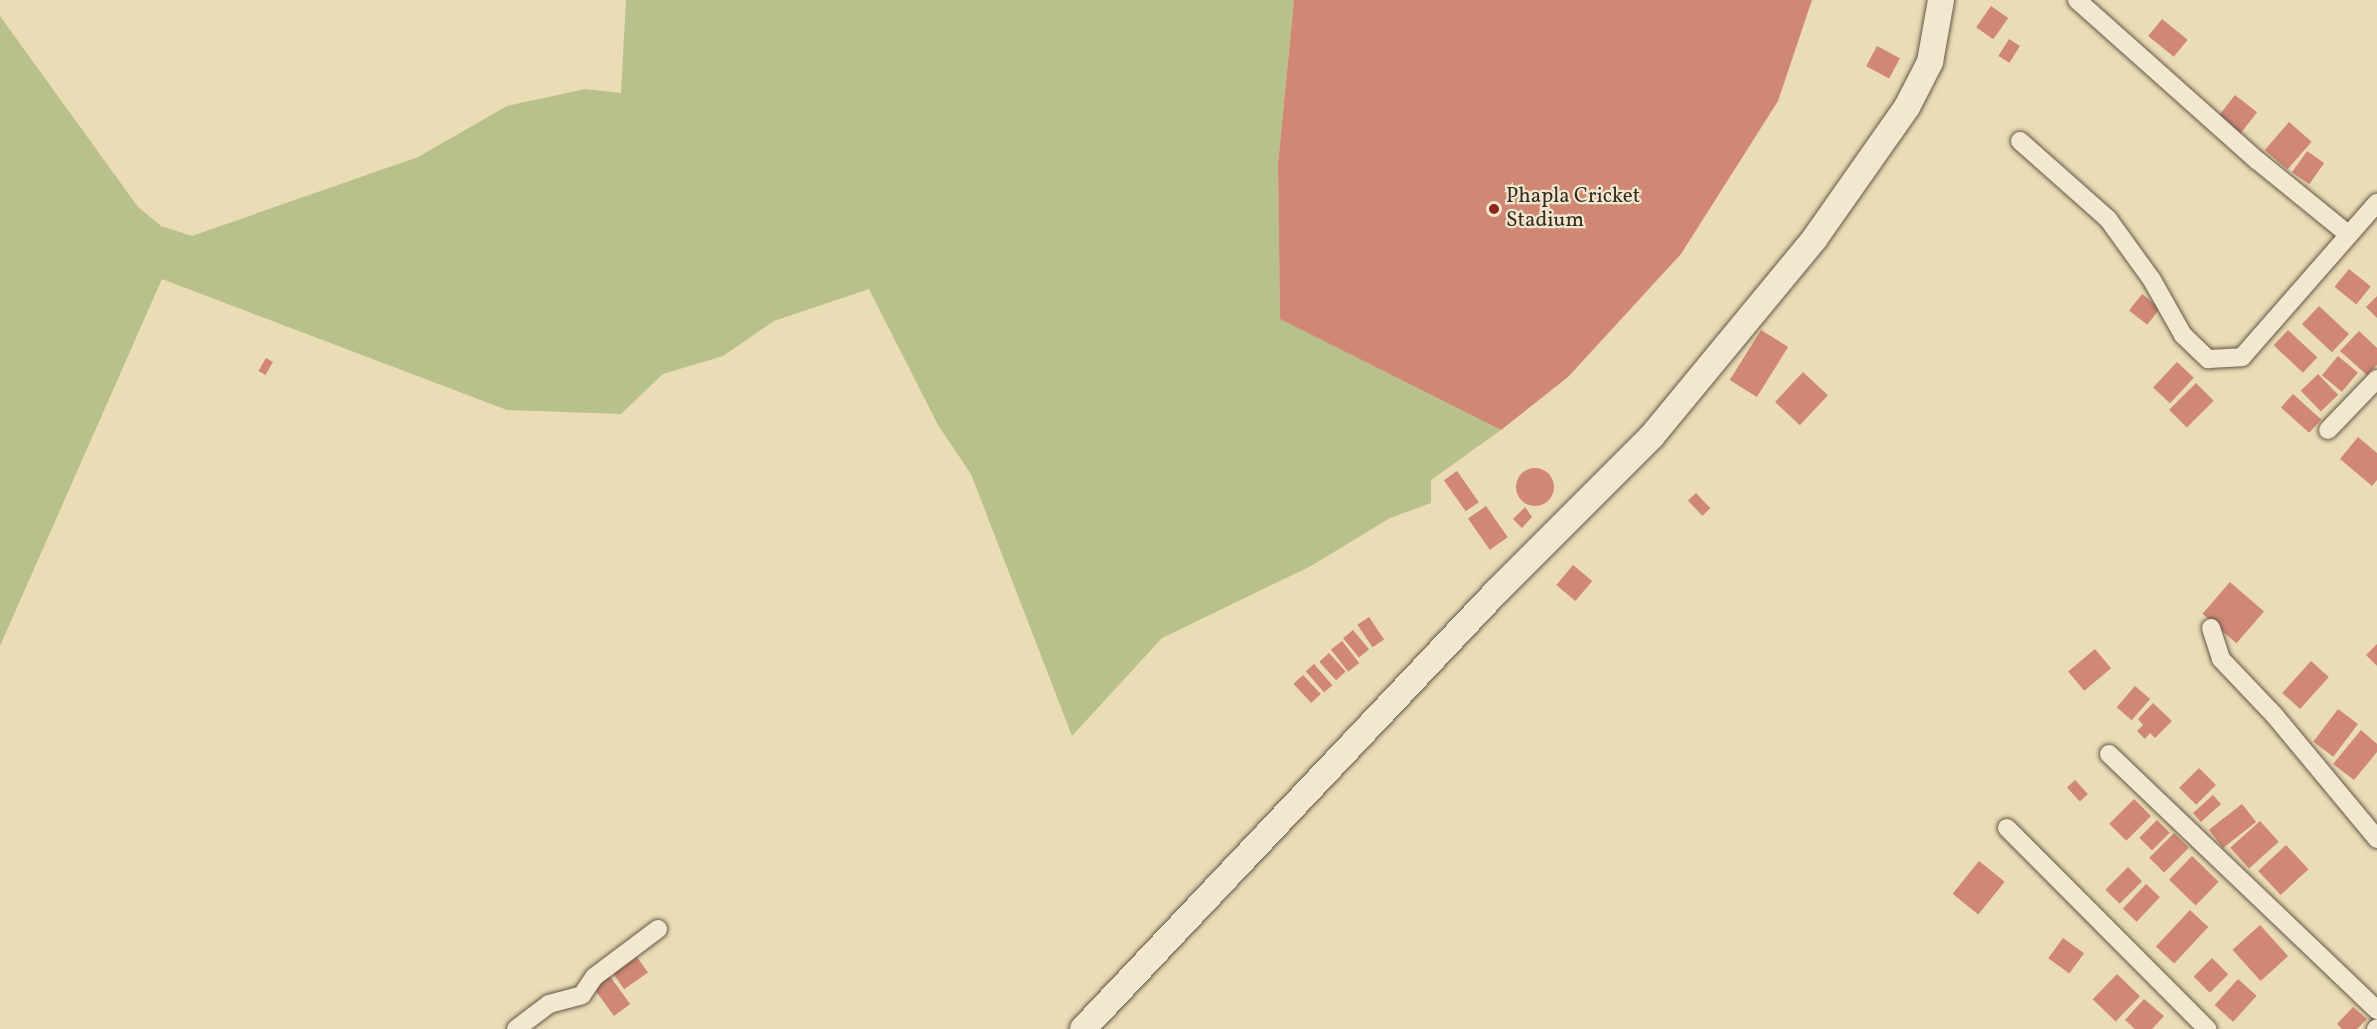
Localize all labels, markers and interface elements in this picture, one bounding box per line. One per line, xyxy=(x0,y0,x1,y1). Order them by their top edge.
place label: Phapla Cricket Stadium xyxy=(1506,184,1640,234)
marker: Phapla Cricket Stadium xyxy=(1487,202,1501,216)

